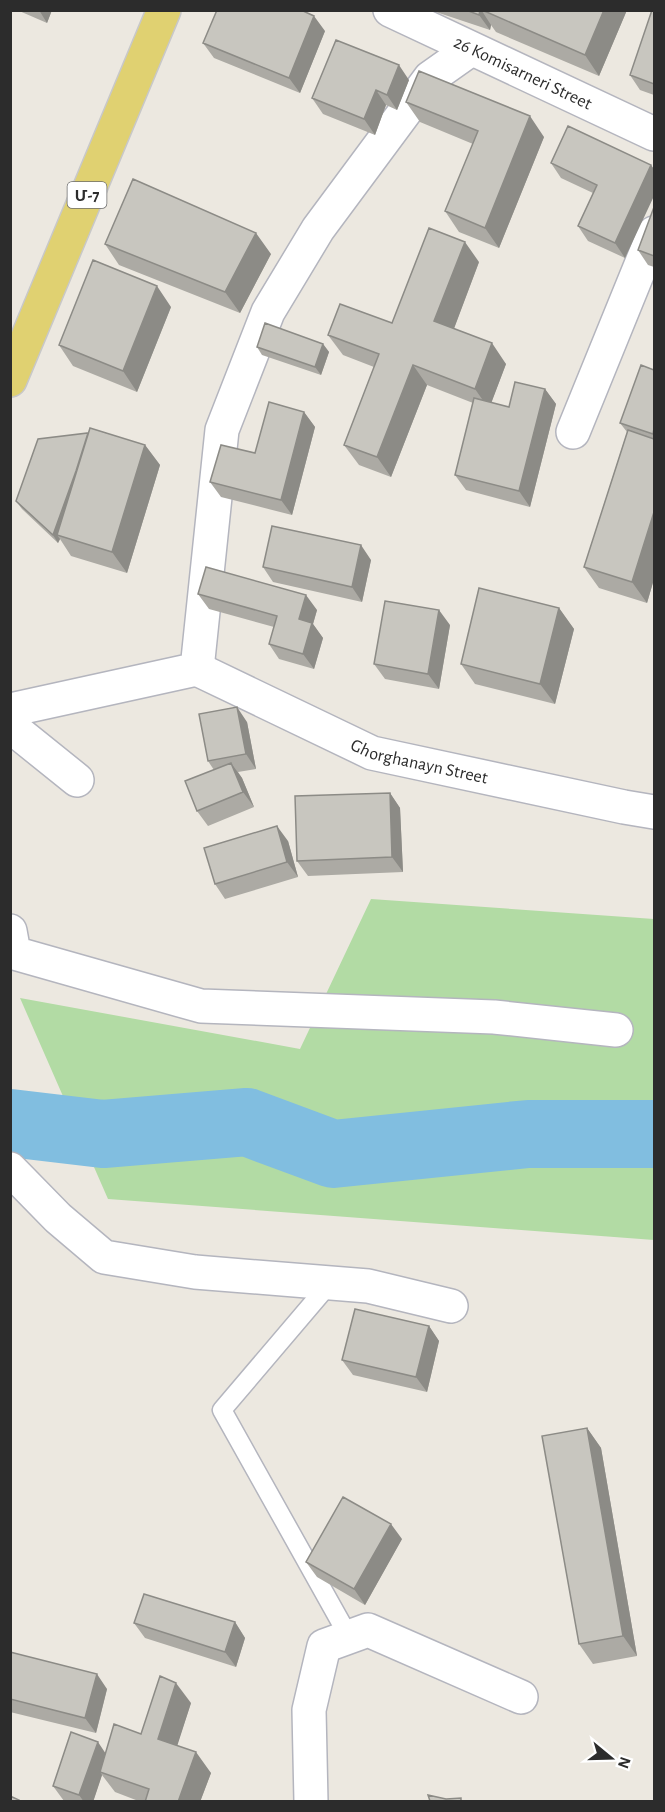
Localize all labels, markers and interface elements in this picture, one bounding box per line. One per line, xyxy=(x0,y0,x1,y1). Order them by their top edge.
street label: 26 Komisarneri Street xyxy=(451,33,595,114)
road number: Մ-7 xyxy=(68,182,106,208)
street label: Ghorghanayn Street xyxy=(347,736,489,788)
north arrow xyxy=(581,1728,641,1788)
text: N xyxy=(615,1755,634,1770)

